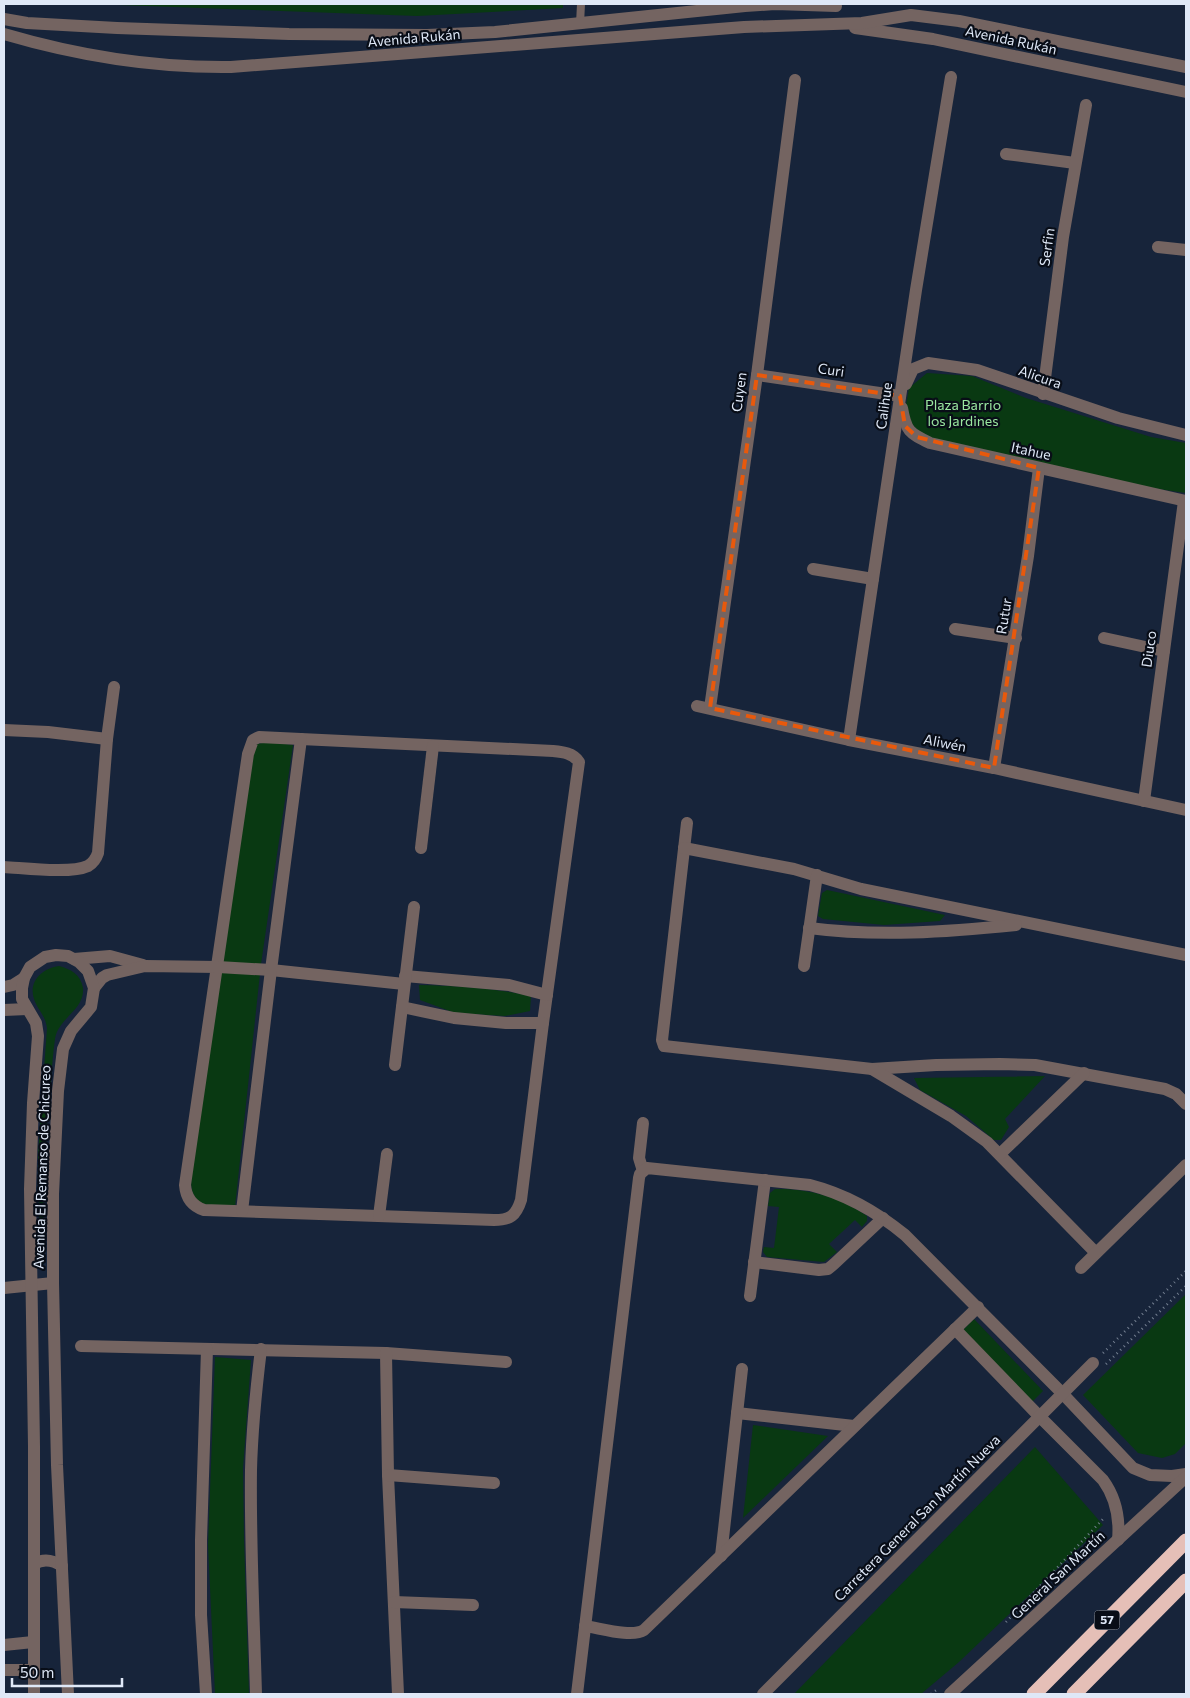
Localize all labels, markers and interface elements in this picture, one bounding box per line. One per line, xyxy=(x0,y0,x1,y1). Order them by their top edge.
street label: Avenida Rukán xyxy=(964,22,1058,58)
street label: Avenida Rukán xyxy=(367,25,461,50)
street label: Serfin xyxy=(1035,227,1058,267)
street label: Curi xyxy=(817,359,845,380)
street label: Alicura xyxy=(1016,361,1064,392)
street label: Cuyen xyxy=(727,371,750,413)
street label: Calihue xyxy=(872,381,895,431)
park label: Plaza Barrio los Jardines xyxy=(925,396,1001,429)
street label: Itahue xyxy=(1010,438,1053,463)
street label: Rutur xyxy=(992,596,1015,635)
street label: Diuco xyxy=(1138,629,1159,668)
street label: Aliwén xyxy=(922,730,968,755)
street label: Avenida El Remanso de Chicureo xyxy=(29,1065,54,1269)
street label: Carretera General San Martín Nueva xyxy=(830,1431,1003,1604)
street label: General San Martín xyxy=(1007,1527,1108,1622)
road number: 57 xyxy=(1094,1610,1120,1630)
scale bar xyxy=(12,1656,122,1688)
text: 50 m xyxy=(20,1663,54,1681)

